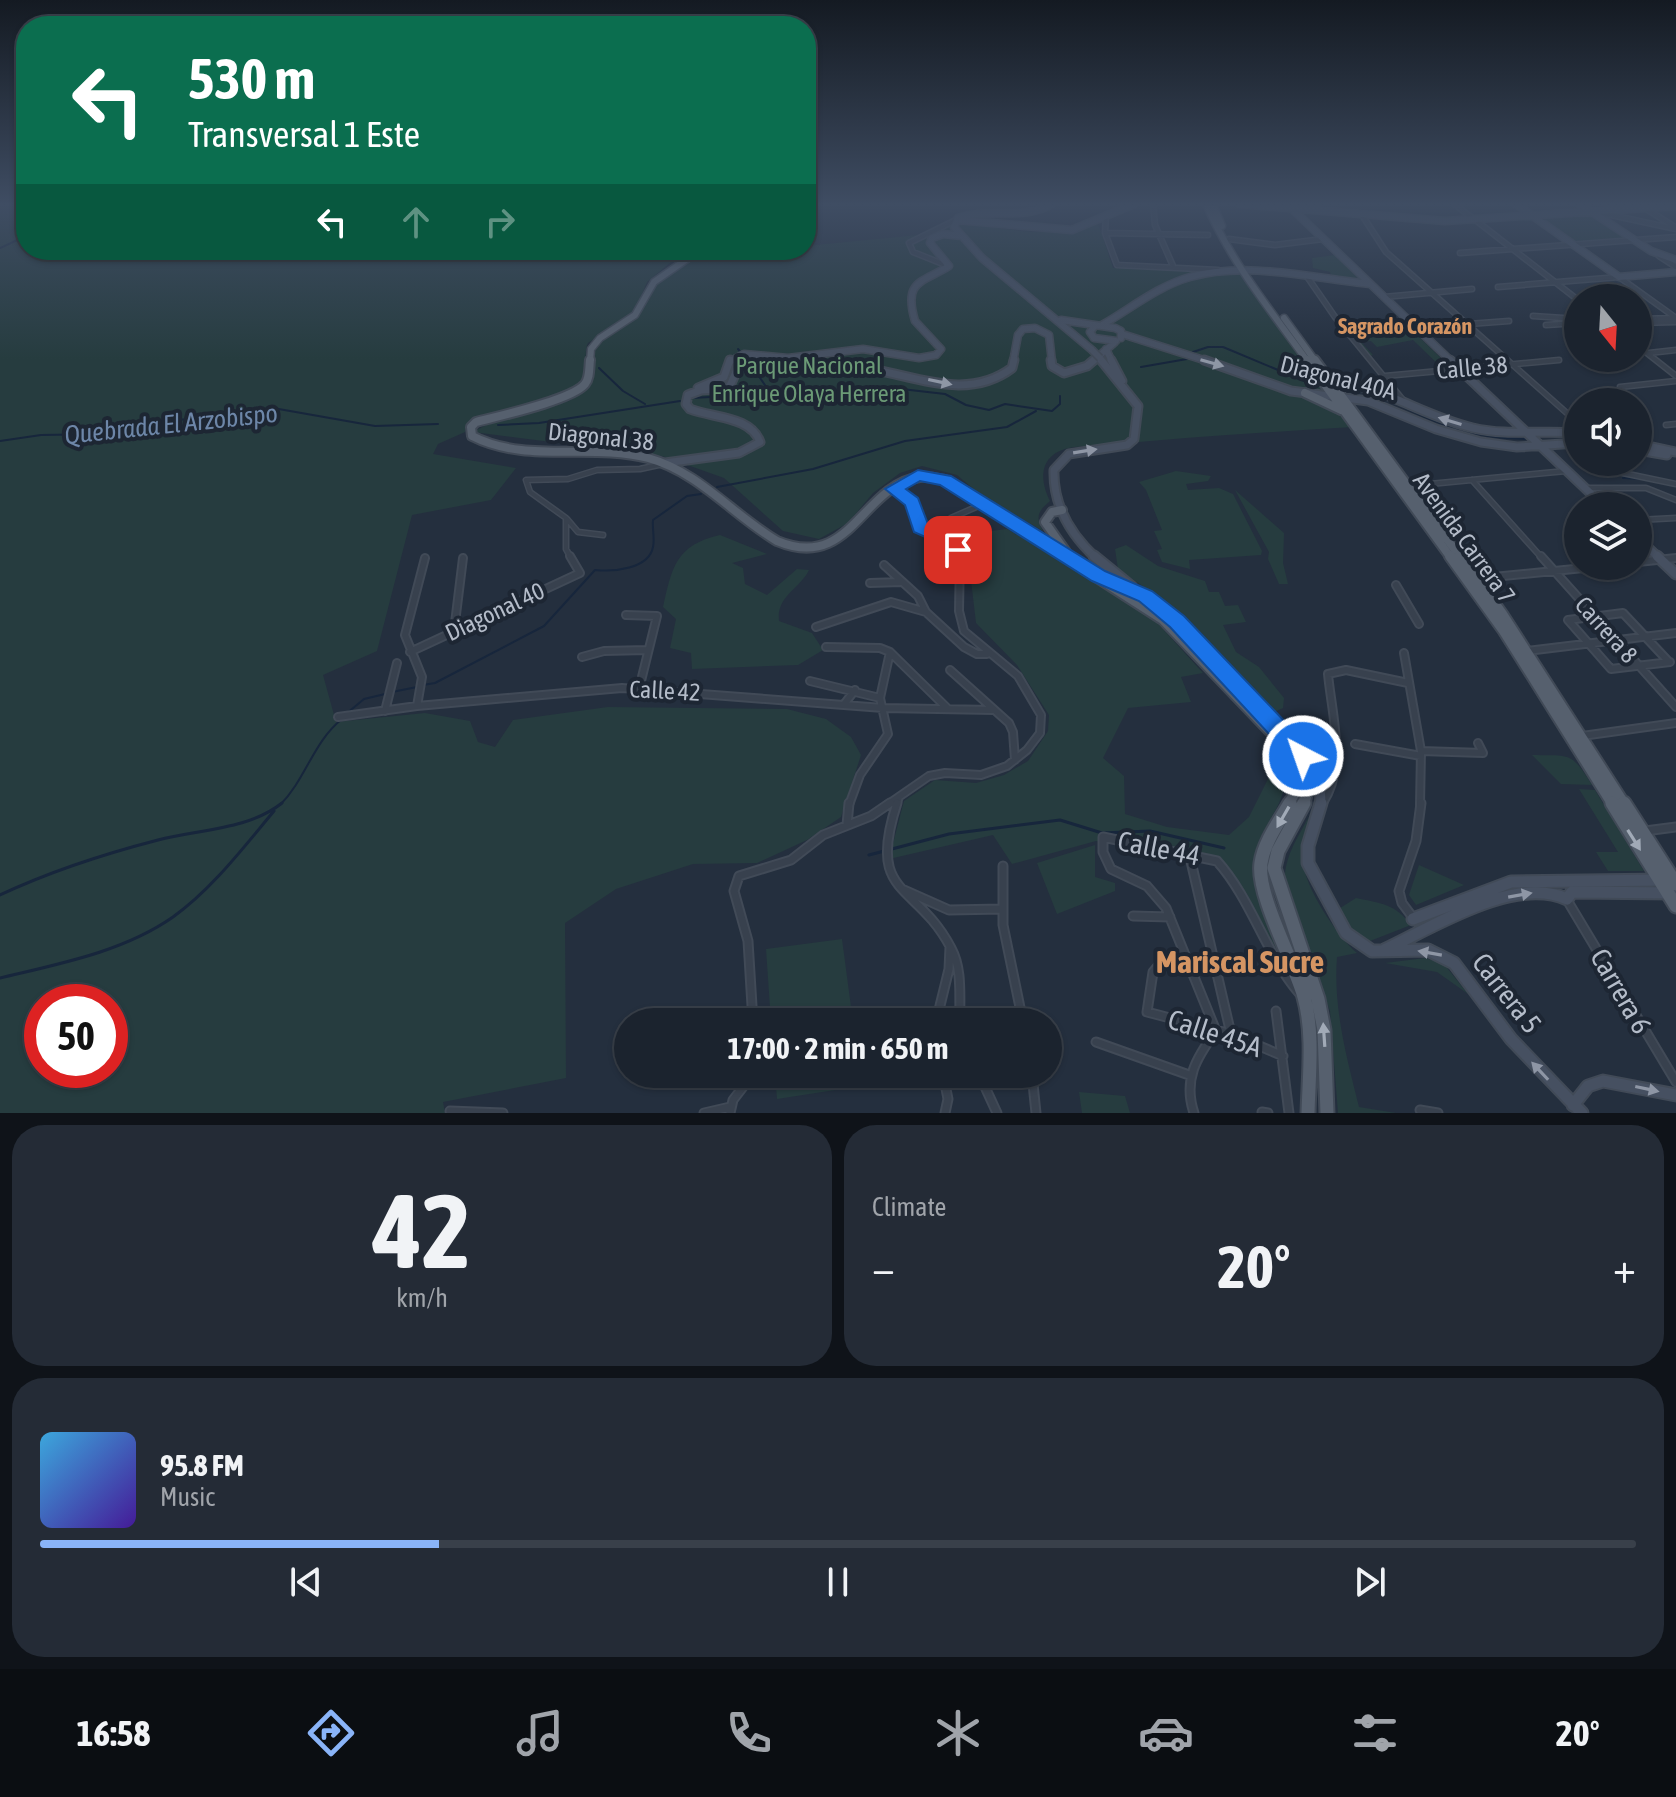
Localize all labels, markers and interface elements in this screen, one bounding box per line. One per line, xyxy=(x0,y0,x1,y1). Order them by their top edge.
text: 530 m xyxy=(188,47,315,111)
icon: left xyxy=(56,48,160,152)
text: Transversal 1 Este xyxy=(188,113,420,155)
icon: left xyxy=(310,200,354,244)
icon: ahead xyxy=(394,200,438,244)
icon: right xyxy=(478,200,522,244)
north arrow xyxy=(1564,284,1652,372)
map controls xyxy=(1564,284,1652,580)
district label: Sagrado Corazón xyxy=(1338,313,1472,339)
street label: Diagonal 40A xyxy=(1278,350,1399,405)
street label: Calle 38 xyxy=(1435,351,1509,384)
park label: Parque Nacional Enrique Olaya Herrera xyxy=(712,352,906,407)
one-way arrow xyxy=(1200,357,1224,370)
one-way arrow xyxy=(928,376,953,389)
button: sound xyxy=(1564,388,1652,476)
water label: Quebrada El Arzobispo xyxy=(63,398,279,450)
one-way arrow xyxy=(1437,414,1461,427)
street label: Diagonal 38 xyxy=(547,418,655,455)
one-way arrow xyxy=(1073,444,1098,457)
street label: Avenida Carrera 7 xyxy=(1408,467,1521,608)
button: layers xyxy=(1564,492,1652,580)
pin xyxy=(924,516,992,584)
icon: arrive xyxy=(936,528,980,572)
street label: Diagonal 40 xyxy=(441,577,549,646)
street label: Carrera 8 xyxy=(1570,591,1643,668)
street label: Calle 42 xyxy=(629,675,701,706)
position arrow xyxy=(1261,714,1345,798)
one-way arrow xyxy=(1276,806,1290,828)
street label: Calle 44 xyxy=(1115,824,1203,872)
one-way arrow xyxy=(1627,829,1641,851)
one-way arrow xyxy=(1508,889,1533,901)
district label: Mariscal Sucre xyxy=(1156,943,1324,980)
street label: Carrera 6 xyxy=(1584,943,1658,1039)
one-way arrow xyxy=(1417,946,1442,958)
street label: Carrera 5 xyxy=(1466,947,1548,1039)
speed limit sign: 50 xyxy=(24,984,128,1088)
street label: Calle 45A xyxy=(1164,1003,1266,1063)
one-way arrow xyxy=(1317,1022,1330,1047)
text: 17:00 · 2 min · 650 m xyxy=(728,1031,948,1065)
one-way arrow xyxy=(1531,1062,1549,1081)
one-way arrow xyxy=(1635,1083,1660,1095)
text: 42 xyxy=(373,1171,471,1290)
text: Climate xyxy=(872,1192,946,1222)
text: 20° xyxy=(1218,1232,1290,1301)
text: − xyxy=(872,1242,895,1292)
text: + xyxy=(1613,1242,1636,1292)
text: km/h xyxy=(396,1283,448,1313)
text: 95.8 FM xyxy=(160,1448,244,1482)
text: Music xyxy=(160,1482,215,1512)
icon: previous xyxy=(284,1560,328,1604)
icon: pause xyxy=(816,1560,860,1604)
icon: next xyxy=(1348,1560,1392,1604)
icon: directions xyxy=(303,1705,359,1761)
icon: music xyxy=(512,1705,568,1761)
icon: phone xyxy=(721,1705,777,1761)
icon: climate xyxy=(930,1705,986,1761)
icon: car xyxy=(1138,1705,1194,1761)
icon: filters xyxy=(1347,1705,1403,1761)
text: 16:58 xyxy=(76,1712,150,1754)
text: 20° xyxy=(1556,1712,1600,1754)

